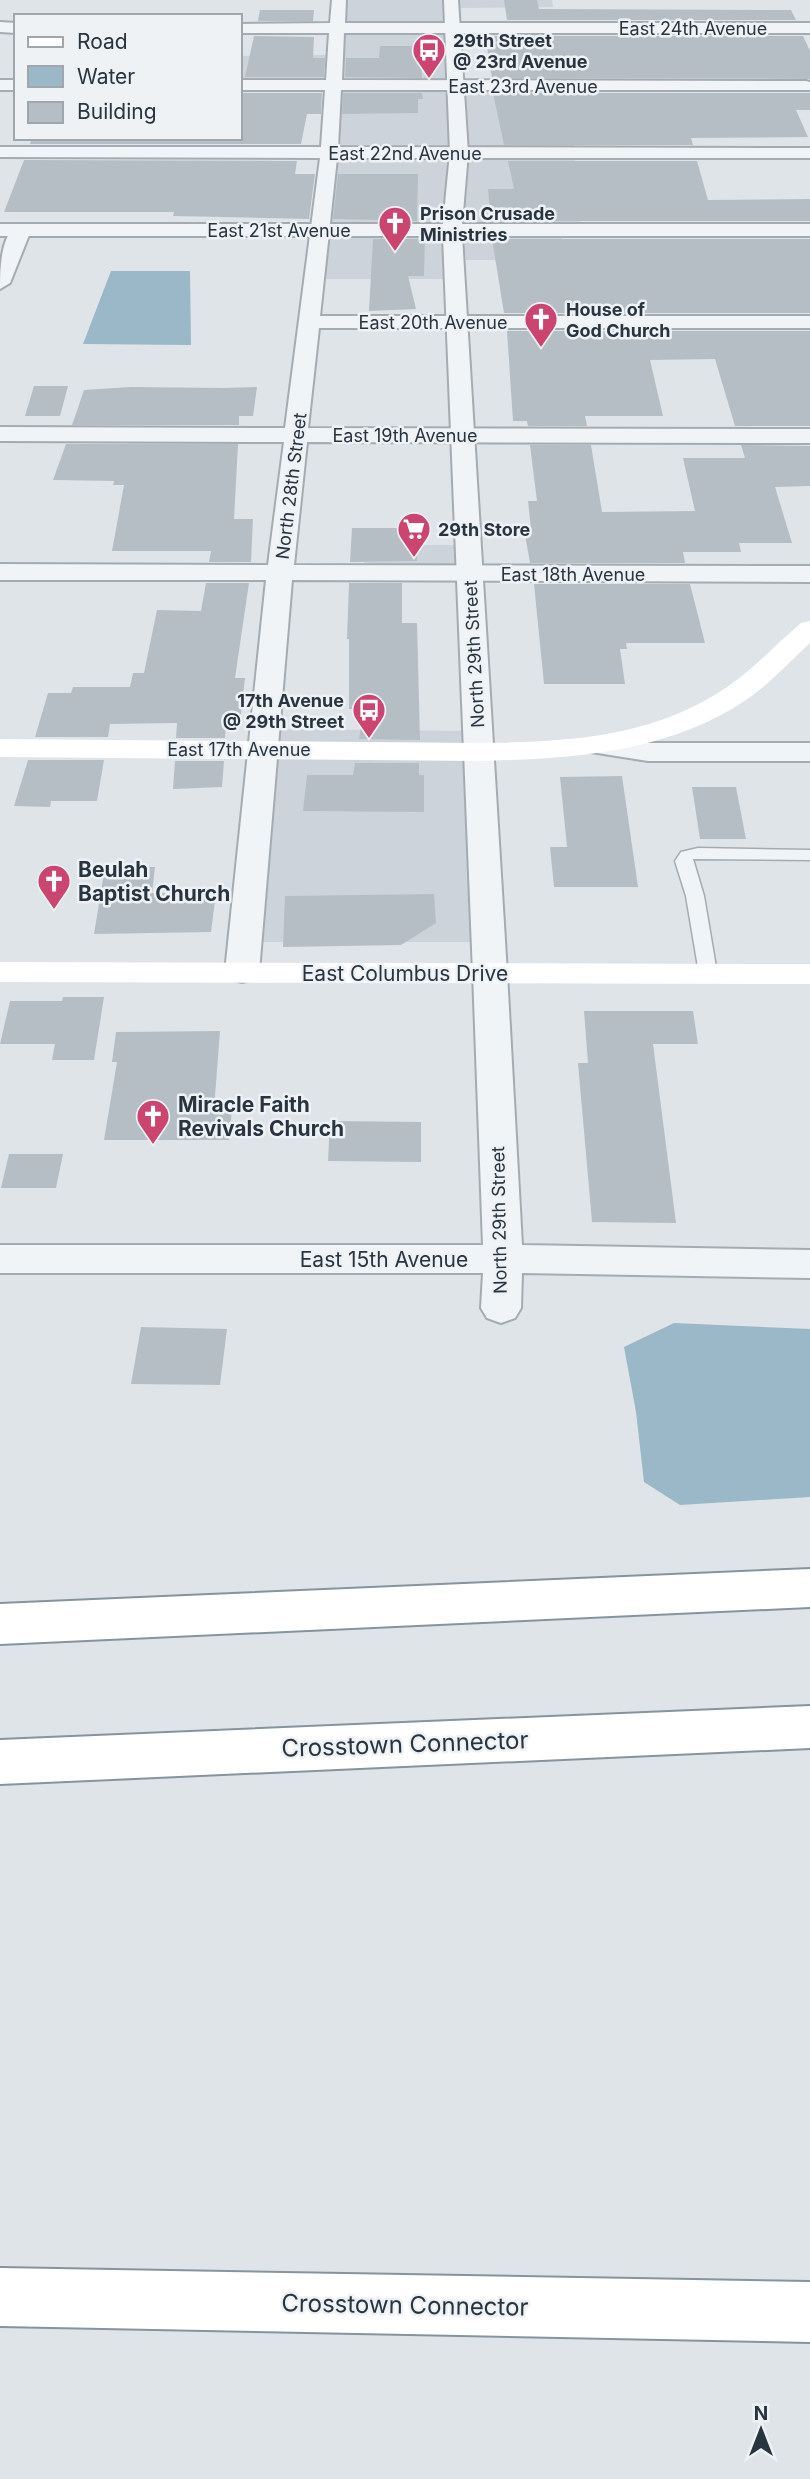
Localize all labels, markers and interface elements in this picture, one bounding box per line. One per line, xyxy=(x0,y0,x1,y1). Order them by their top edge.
legend xyxy=(14,14,242,140)
street label: East 24th Avenue xyxy=(619,18,767,39)
text: Road xyxy=(77,29,128,54)
place label: 29th Street @ 23rd Avenue xyxy=(453,30,588,72)
bus stop icon: 29th Street @ 23rd Avenue xyxy=(410,31,448,80)
text: Water xyxy=(77,64,135,89)
street label: East 23rd Avenue xyxy=(448,76,598,97)
text: Building xyxy=(77,99,157,124)
street label: East 22nd Avenue xyxy=(328,143,482,164)
place label: Prison Crusade Ministries xyxy=(420,203,555,245)
church icon: Prison Crusade Ministries xyxy=(376,204,414,253)
street label: East 21st Avenue xyxy=(207,220,351,241)
place label: House of God Church xyxy=(566,299,671,341)
church icon: House of God Church xyxy=(522,300,560,349)
street label: East 20th Avenue xyxy=(359,312,507,333)
street label: North 28th Street xyxy=(272,411,310,560)
street label: East 19th Avenue xyxy=(333,425,477,446)
supermarket icon: 29th Store xyxy=(395,510,433,559)
place label: 29th Store xyxy=(438,519,531,540)
street label: East 18th Avenue xyxy=(501,564,645,585)
street label: North 29th Street xyxy=(460,580,488,728)
place label: 17th Avenue @ 29th Street xyxy=(223,690,344,732)
bus stop icon: 17th Avenue @ 29th Street xyxy=(350,691,388,740)
street label: East 17th Avenue xyxy=(167,739,311,760)
place label: Beulah Baptist Church xyxy=(78,857,230,906)
church icon: Beulah Baptist Church xyxy=(35,862,73,911)
street label: East Columbus Drive xyxy=(302,961,508,986)
place label: Miracle Faith Revivals Church xyxy=(178,1092,344,1141)
church icon: Miracle Faith Revivals Church xyxy=(134,1097,172,1146)
street label: North 29th Street xyxy=(487,1146,511,1294)
street label: East 15th Avenue xyxy=(300,1247,468,1272)
street label: Crosstown Connector xyxy=(281,1725,529,1763)
street label: Crosstown Connector xyxy=(281,2288,529,2322)
north arrow xyxy=(726,2395,796,2465)
text: N xyxy=(754,2402,768,2425)

